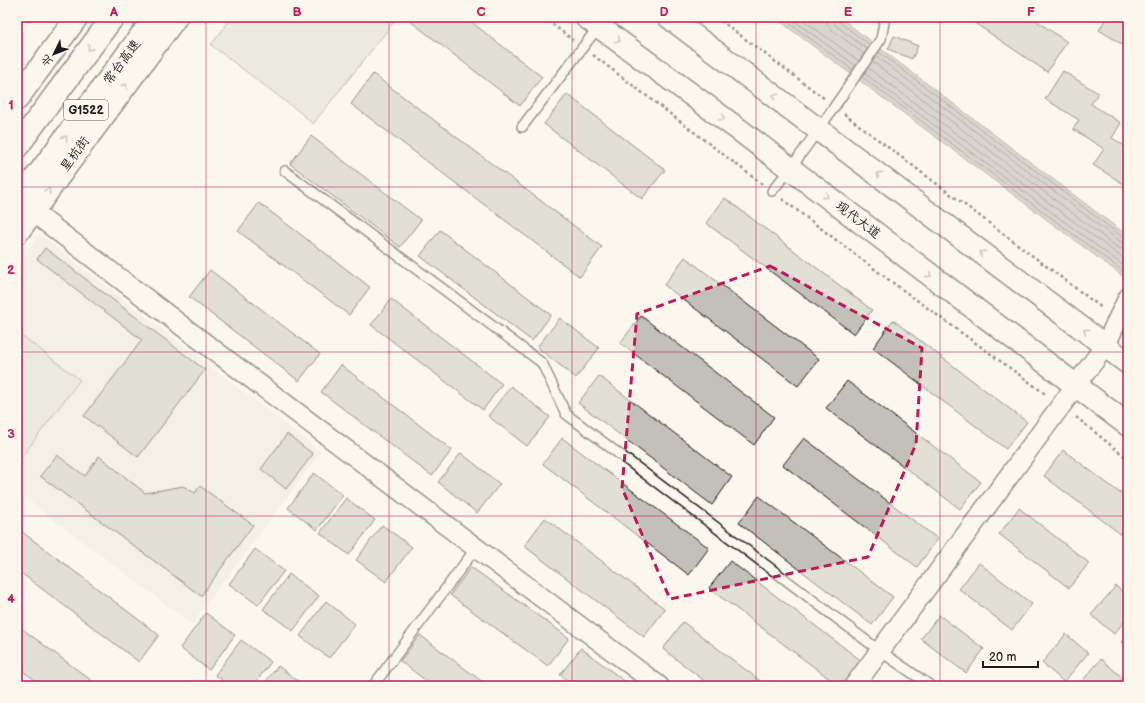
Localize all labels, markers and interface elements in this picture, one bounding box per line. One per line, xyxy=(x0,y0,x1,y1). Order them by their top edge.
text: A xyxy=(109,4,118,20)
text: B xyxy=(292,4,302,20)
text: C xyxy=(476,4,486,20)
text: D xyxy=(659,4,669,20)
text: E xyxy=(844,4,853,20)
text: F xyxy=(1027,4,1035,20)
north arrow xyxy=(34,34,74,74)
one-way arrow xyxy=(613,35,620,42)
street label: 常台高速 xyxy=(100,36,144,88)
one-way arrow xyxy=(88,44,95,51)
text: 北 xyxy=(39,52,56,69)
one-way arrow xyxy=(120,83,127,90)
one-way arrow xyxy=(772,94,779,101)
text: 1 xyxy=(8,97,14,113)
road number: G1522 xyxy=(64,100,108,120)
one-way arrow xyxy=(718,113,725,120)
street label: 星杭街 xyxy=(57,134,93,174)
one-way arrow xyxy=(60,135,68,142)
one-way arrow xyxy=(876,172,883,179)
one-way arrow xyxy=(43,188,50,195)
one-way arrow xyxy=(821,191,828,198)
street label: 现代大道 xyxy=(832,198,884,242)
one-way arrow xyxy=(980,250,987,257)
text: 2 xyxy=(7,262,15,278)
one-way arrow xyxy=(925,270,932,277)
one-way arrow xyxy=(1083,329,1090,336)
text: 3 xyxy=(7,426,15,442)
text: 4 xyxy=(7,591,15,607)
scale bar xyxy=(983,643,1038,669)
text: 20 m xyxy=(989,650,1016,665)

